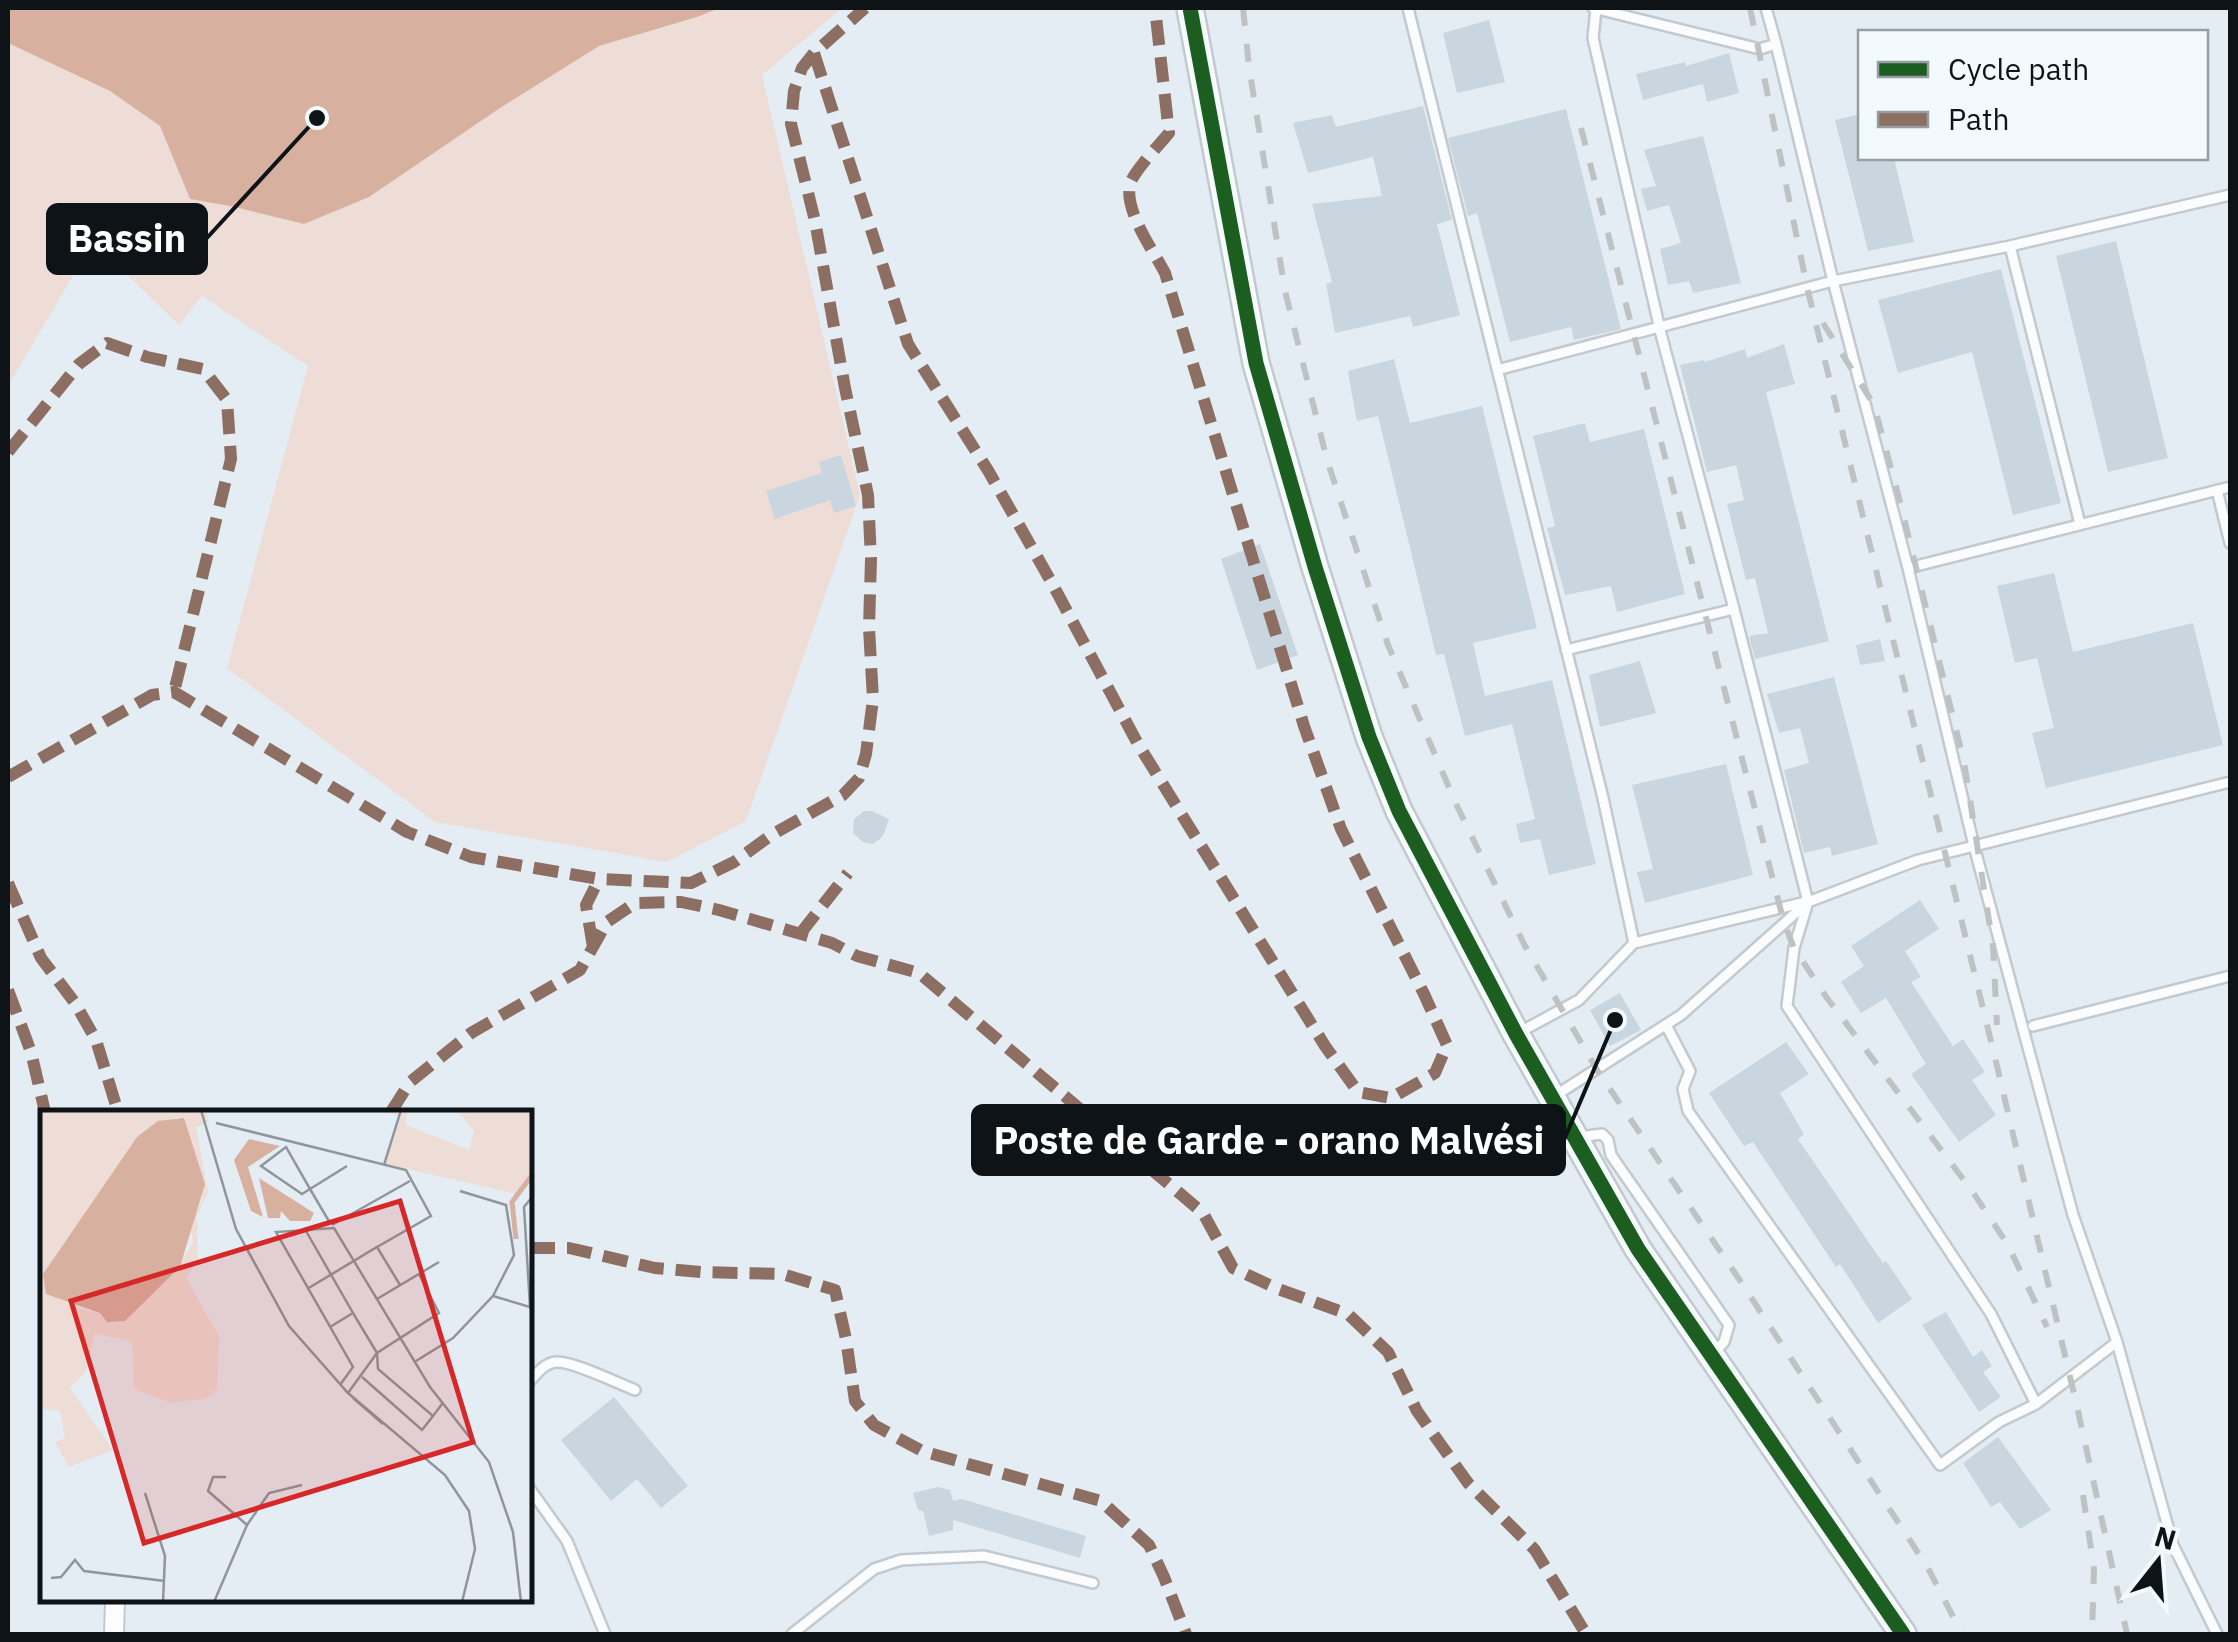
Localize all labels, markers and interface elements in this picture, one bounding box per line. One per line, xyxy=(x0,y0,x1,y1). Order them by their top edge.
legend xyxy=(1858,30,2208,160)
text: Cycle path xyxy=(1948,49,2089,88)
text: Path xyxy=(1948,99,2009,138)
callout: Bassin xyxy=(48,205,206,273)
text: Bassin xyxy=(68,213,186,262)
callout: Poste de Garde - orano Malvési xyxy=(973,1106,1564,1174)
inset map xyxy=(40,1110,532,1602)
text: Poste de Garde - orano Malvési xyxy=(994,1115,1544,1164)
north arrow xyxy=(2108,1512,2208,1612)
text: N xyxy=(2150,1517,2181,1558)

